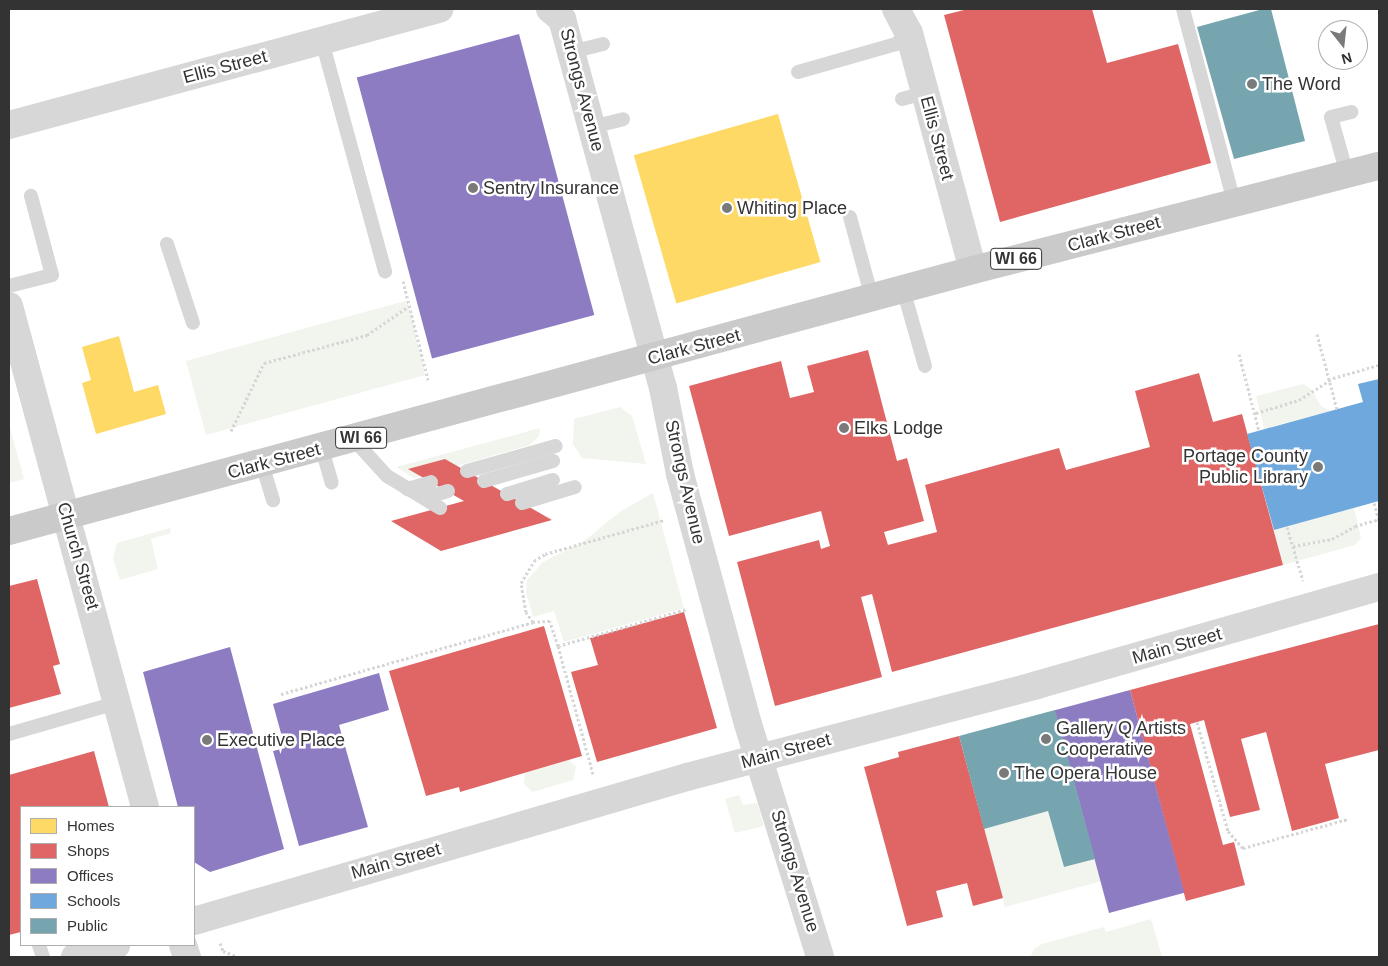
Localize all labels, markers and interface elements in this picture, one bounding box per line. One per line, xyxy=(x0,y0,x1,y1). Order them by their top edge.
north arrow xyxy=(1318,20,1368,70)
street label: Strongs Avenue xyxy=(555,26,609,154)
street label: Ellis Street xyxy=(181,45,269,89)
text: N xyxy=(1340,49,1354,68)
place label: The Word xyxy=(1262,73,1341,95)
marker: The Word xyxy=(1246,78,1258,90)
street label: Ellis Street xyxy=(915,94,959,182)
place label: Sentry Insurance xyxy=(483,177,619,199)
marker: Sentry Insurance xyxy=(467,182,479,194)
place label: Whiting Place xyxy=(737,197,847,219)
marker: Whiting Place xyxy=(721,202,733,214)
street label: Clark Street xyxy=(1065,211,1163,257)
road number: WI 66 xyxy=(990,245,1042,272)
street label: Clark Street xyxy=(645,324,743,370)
street label: Strongs Avenue xyxy=(660,417,710,547)
place label: Elks Lodge xyxy=(854,417,943,439)
marker: Elks Lodge xyxy=(838,422,850,434)
road number: WI 66 xyxy=(335,424,387,452)
street label: Clark Street xyxy=(225,438,323,484)
place label: Portage County Public Library xyxy=(1183,446,1308,488)
marker: Portage County Public Library xyxy=(1312,461,1324,473)
street label: Church Street xyxy=(52,500,104,612)
street label: Main Street xyxy=(1130,623,1224,669)
place label: Gallery Q Artists Cooperative xyxy=(1056,718,1187,761)
place label: Executive Place xyxy=(217,729,345,751)
street label: Main Street xyxy=(739,729,833,773)
marker: Gallery Q Artists Cooperative xyxy=(1040,733,1052,745)
marker: Executive Place xyxy=(201,734,213,746)
place label: The Opera House xyxy=(1014,762,1157,784)
marker: The Opera House xyxy=(998,767,1010,779)
legend xyxy=(20,806,195,946)
street label: Strongs Avenue xyxy=(766,807,824,935)
text: Homes xyxy=(67,817,115,834)
street label: Main Street xyxy=(349,838,443,884)
text: Shops xyxy=(67,842,110,859)
text: Offices xyxy=(67,867,113,884)
text: Schools xyxy=(67,892,120,909)
text: Public xyxy=(67,917,108,934)

